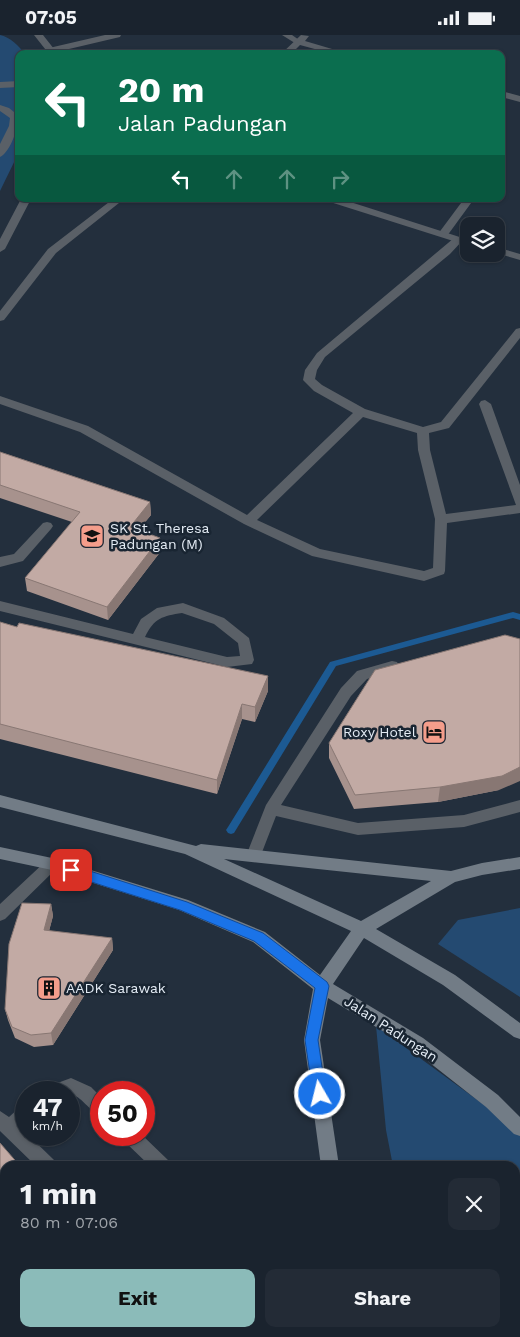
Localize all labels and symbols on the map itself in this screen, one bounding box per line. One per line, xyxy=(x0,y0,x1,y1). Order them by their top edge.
place label: SK St. Theresa Padungan (M) xyxy=(110,520,210,552)
school or university icon: SK St. Theresa Padungan (M) xyxy=(79,523,105,549)
hotel icon: Roxy Hotel xyxy=(421,719,447,745)
place label: Roxy Hotel xyxy=(343,724,417,740)
pin xyxy=(50,849,92,891)
building icon: AADK Sarawak xyxy=(36,975,62,1001)
place label: AADK Sarawak xyxy=(66,980,166,996)
street label: Jalan Padungan xyxy=(341,993,441,1065)
position arrow xyxy=(293,1067,345,1119)
speed limit sign: 50 xyxy=(90,1081,155,1146)

